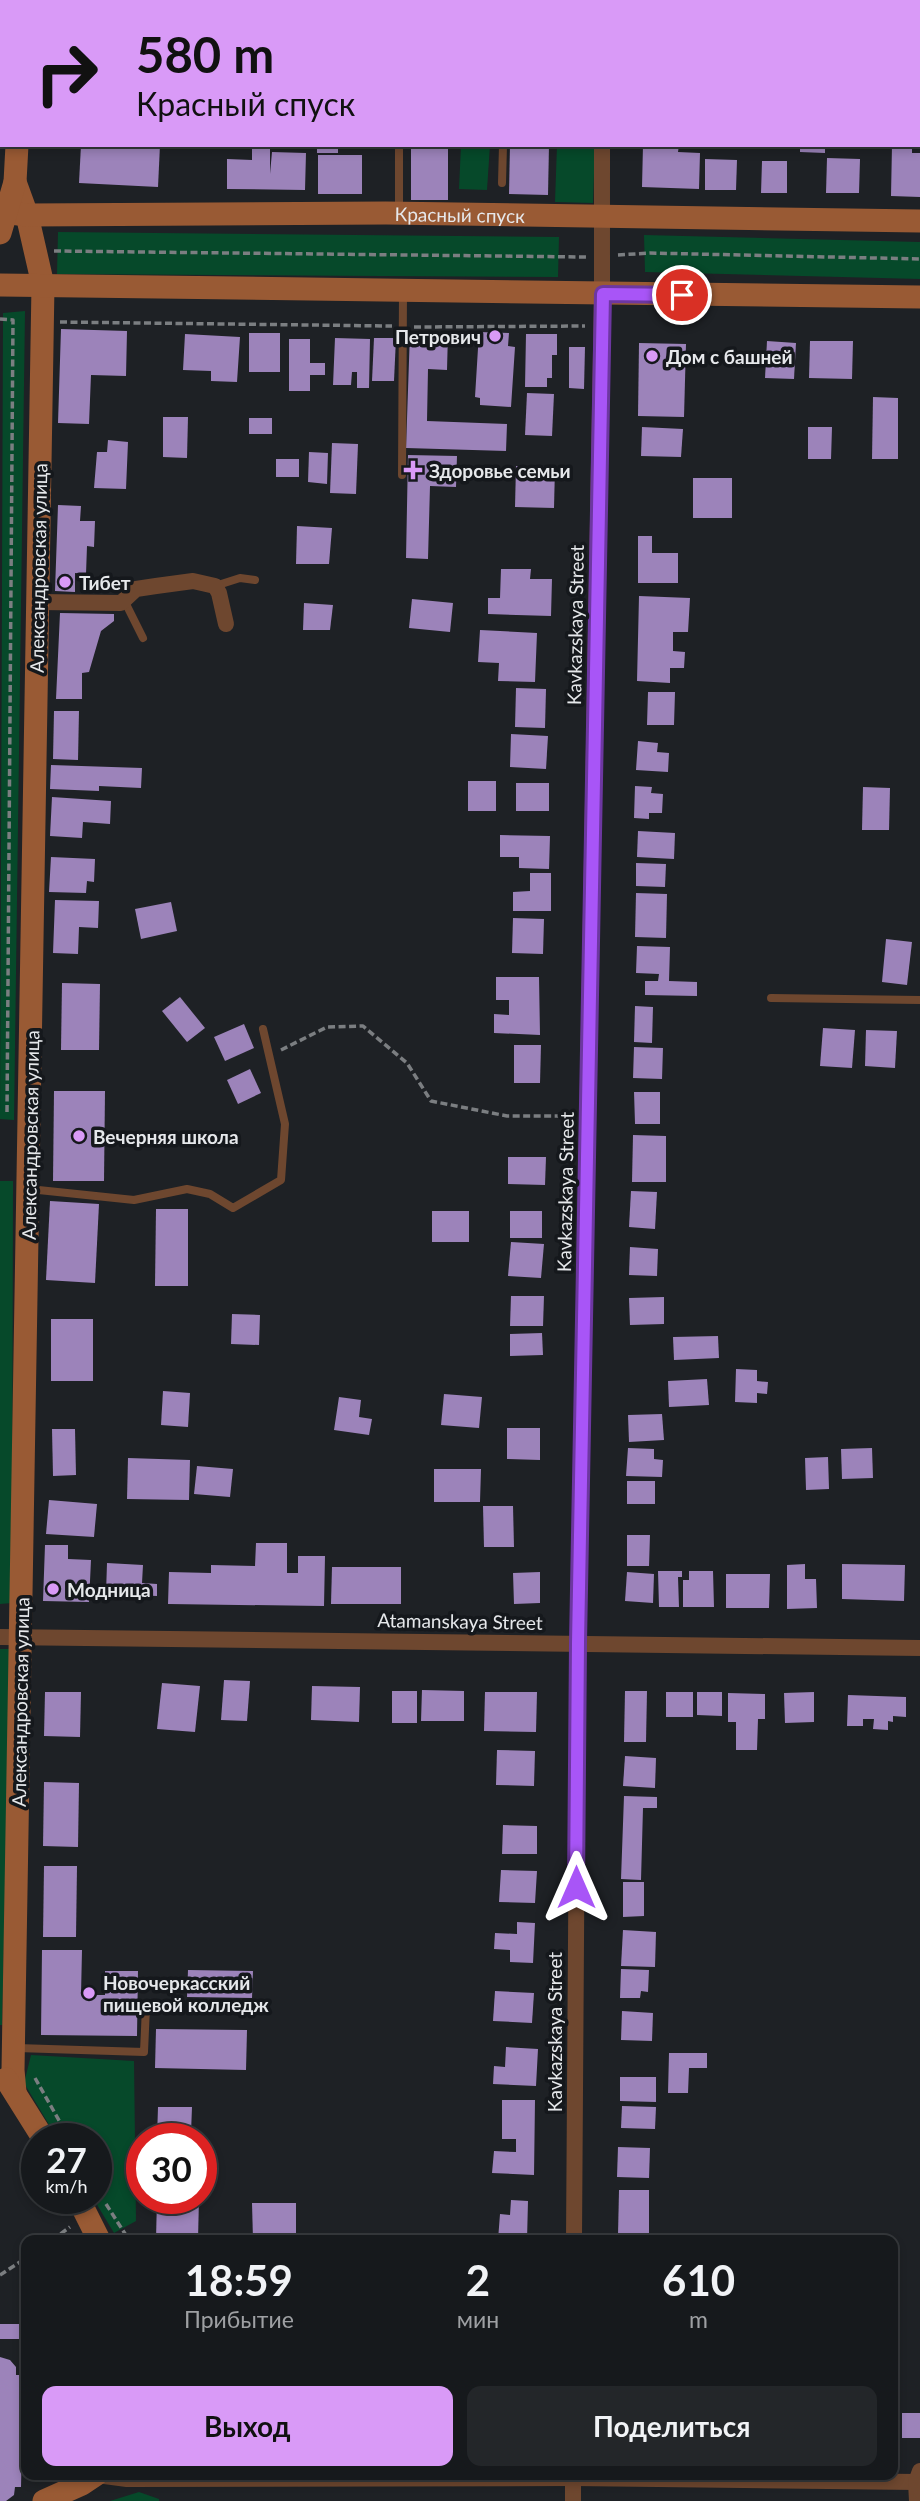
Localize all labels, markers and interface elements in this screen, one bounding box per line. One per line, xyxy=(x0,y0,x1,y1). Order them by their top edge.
text: 580 m xyxy=(136,25,274,83)
icon: right xyxy=(21,28,112,119)
text: Красный спуск xyxy=(136,84,355,123)
street label: Красный спуск xyxy=(395,202,525,227)
pin xyxy=(652,265,712,325)
icon: arrive xyxy=(663,276,701,314)
place label: Петрович xyxy=(395,325,481,348)
marker: Петрович xyxy=(487,328,503,344)
place label: Дом с башней xyxy=(666,345,793,368)
marker: Дом с башней xyxy=(644,348,660,364)
place label: Здоровье семьи xyxy=(429,459,571,482)
marker: Здоровье семьи xyxy=(403,460,423,480)
street label: Александровская улица xyxy=(25,463,51,673)
street label: Kavkazskaya Street xyxy=(562,544,588,705)
place label: Тибет xyxy=(79,571,131,594)
marker: Тибет xyxy=(57,574,73,590)
street label: Александровская улица xyxy=(17,1030,43,1240)
street label: Kavkazskaya Street xyxy=(552,1111,578,1272)
place label: Вечерняя школа xyxy=(93,1125,239,1148)
marker: Вечерняя школа xyxy=(71,1128,87,1144)
place label: Модница xyxy=(67,1578,151,1601)
marker: Модница xyxy=(45,1581,61,1597)
street label: Александровская улица xyxy=(7,1597,33,1807)
street label: Atamanskaya Street xyxy=(377,1608,543,1634)
position arrow xyxy=(539,1850,613,1924)
street label: Kavkazskaya Street xyxy=(543,1952,566,2112)
place label: Новочеркасский пищевой колледж xyxy=(103,1971,269,2016)
marker: Новочеркасский пищевой колледж xyxy=(81,1985,97,2001)
speed limit sign: 30 xyxy=(126,2123,217,2214)
text: 27 xyxy=(46,2138,87,2180)
text: km/h xyxy=(45,2175,88,2197)
text: 18:59 xyxy=(185,2255,293,2305)
text: 2 xyxy=(466,2255,490,2305)
text: 610 xyxy=(662,2255,735,2305)
text: Прибытие xyxy=(184,2305,294,2333)
text: мин xyxy=(457,2305,499,2333)
text: m xyxy=(689,2305,708,2333)
button: Выход xyxy=(42,2386,453,2466)
button: Поделиться xyxy=(467,2386,877,2466)

